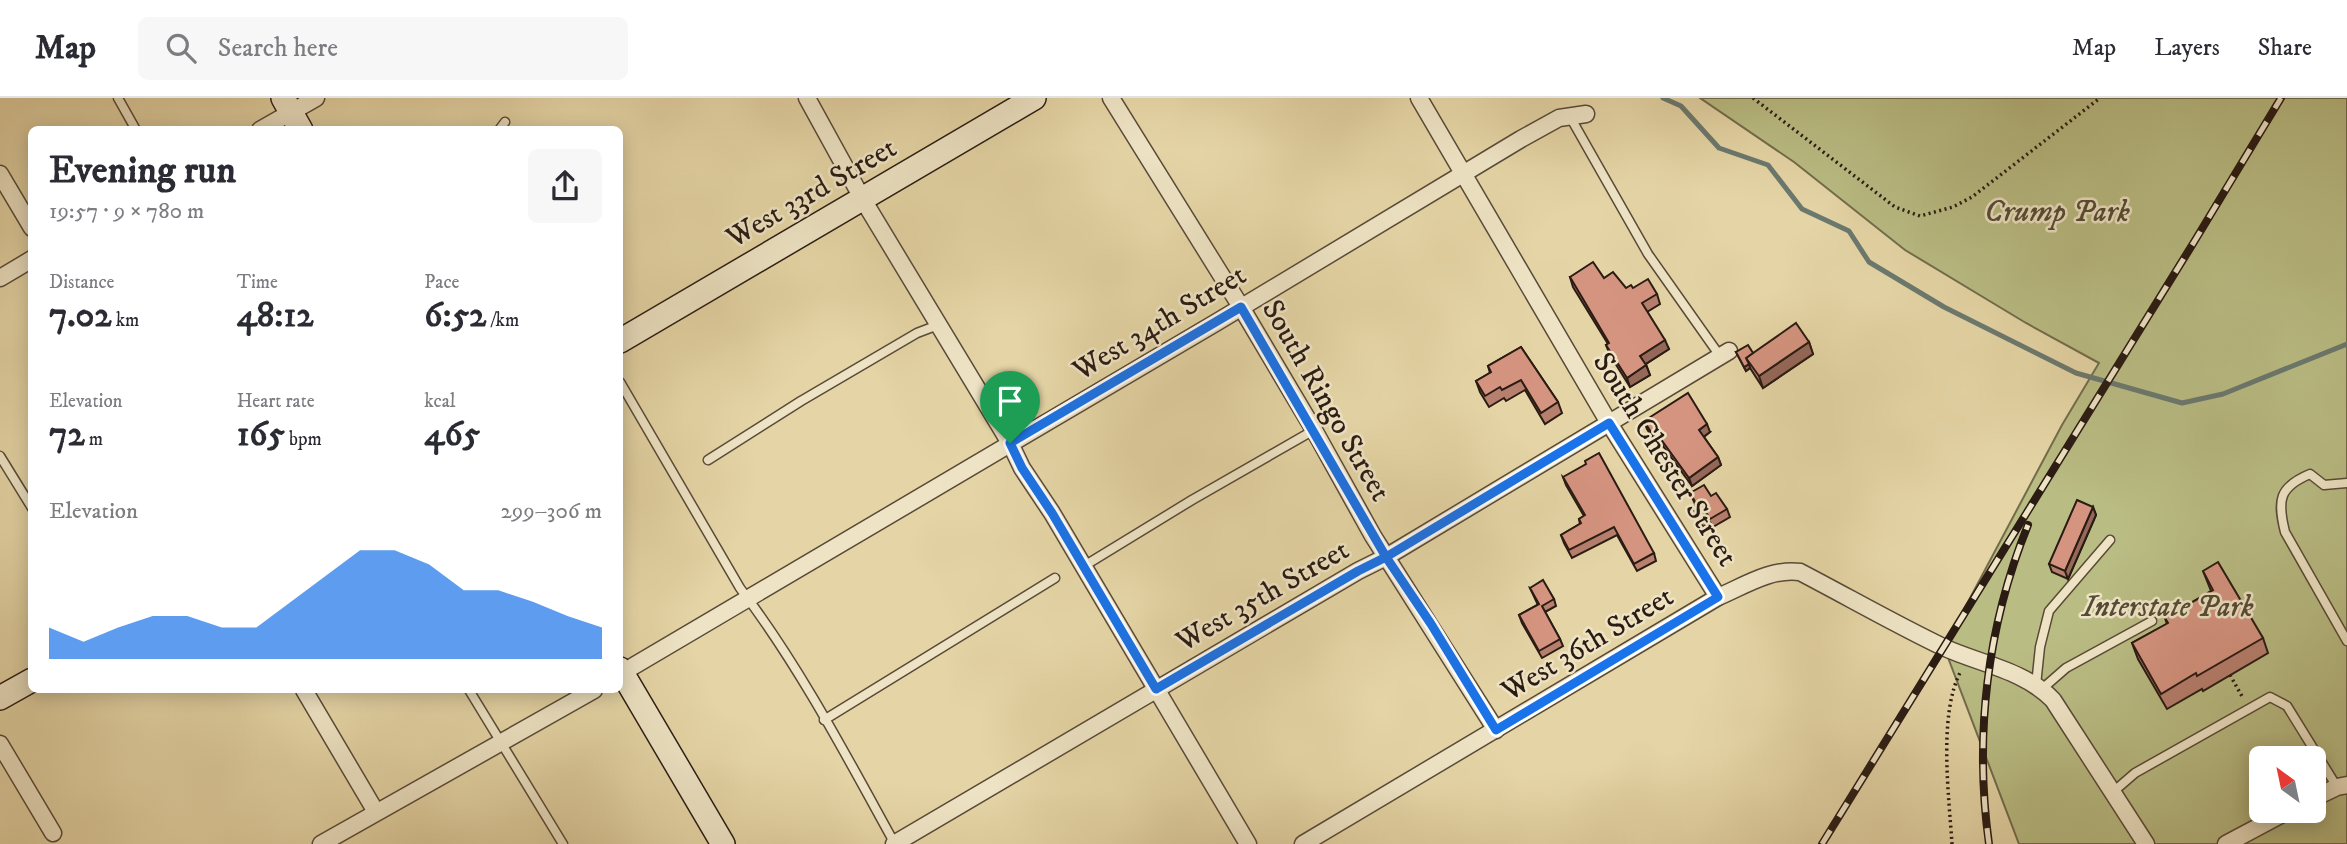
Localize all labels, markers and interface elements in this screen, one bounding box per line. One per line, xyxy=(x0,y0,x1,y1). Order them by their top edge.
search box xyxy=(138,17,628,80)
text: Map xyxy=(35,28,96,69)
icon: search xyxy=(162,29,200,67)
text: Search here xyxy=(218,32,338,65)
text: Map xyxy=(2072,33,2116,63)
text: Layers xyxy=(2154,33,2220,63)
text: Share xyxy=(2258,33,2312,63)
street label: West 33rd Street xyxy=(719,130,903,257)
text: Evening run xyxy=(49,147,236,195)
button: share xyxy=(528,149,602,223)
park label: Crump Park xyxy=(1984,194,2130,231)
text: 19:57 · 9 × 780 m xyxy=(49,197,204,226)
street label: West 34th Street xyxy=(1066,257,1253,390)
text: Distance xyxy=(49,271,114,294)
text: Time xyxy=(237,271,278,294)
text: Pace xyxy=(424,271,459,294)
street label: South Ringo Street xyxy=(1253,293,1398,508)
text: 7.02 xyxy=(49,294,112,338)
text: 48:12 xyxy=(237,294,314,338)
text: 6:52 xyxy=(424,294,486,338)
text: km xyxy=(112,309,139,332)
text: /km xyxy=(486,309,519,332)
street label: South Chester Street xyxy=(1584,346,1745,574)
pin xyxy=(980,371,1040,443)
icon: arrive xyxy=(991,382,1029,420)
text: Elevation xyxy=(49,390,123,413)
text: Heart rate xyxy=(237,390,315,413)
text: kcal xyxy=(424,390,456,413)
text: 72 xyxy=(49,413,85,457)
text: 165 xyxy=(237,413,285,457)
text: 465 xyxy=(424,413,480,457)
text: m xyxy=(85,428,103,451)
text: bpm xyxy=(285,428,322,451)
text: Elevation xyxy=(49,497,138,526)
text: 299–306 m xyxy=(500,497,602,526)
street label: West 35th Street xyxy=(1169,532,1356,661)
street label: West 36th Street xyxy=(1494,578,1680,711)
park label: Interstate Park xyxy=(2080,589,2254,626)
north arrow xyxy=(2249,746,2326,822)
map controls xyxy=(2249,746,2326,823)

